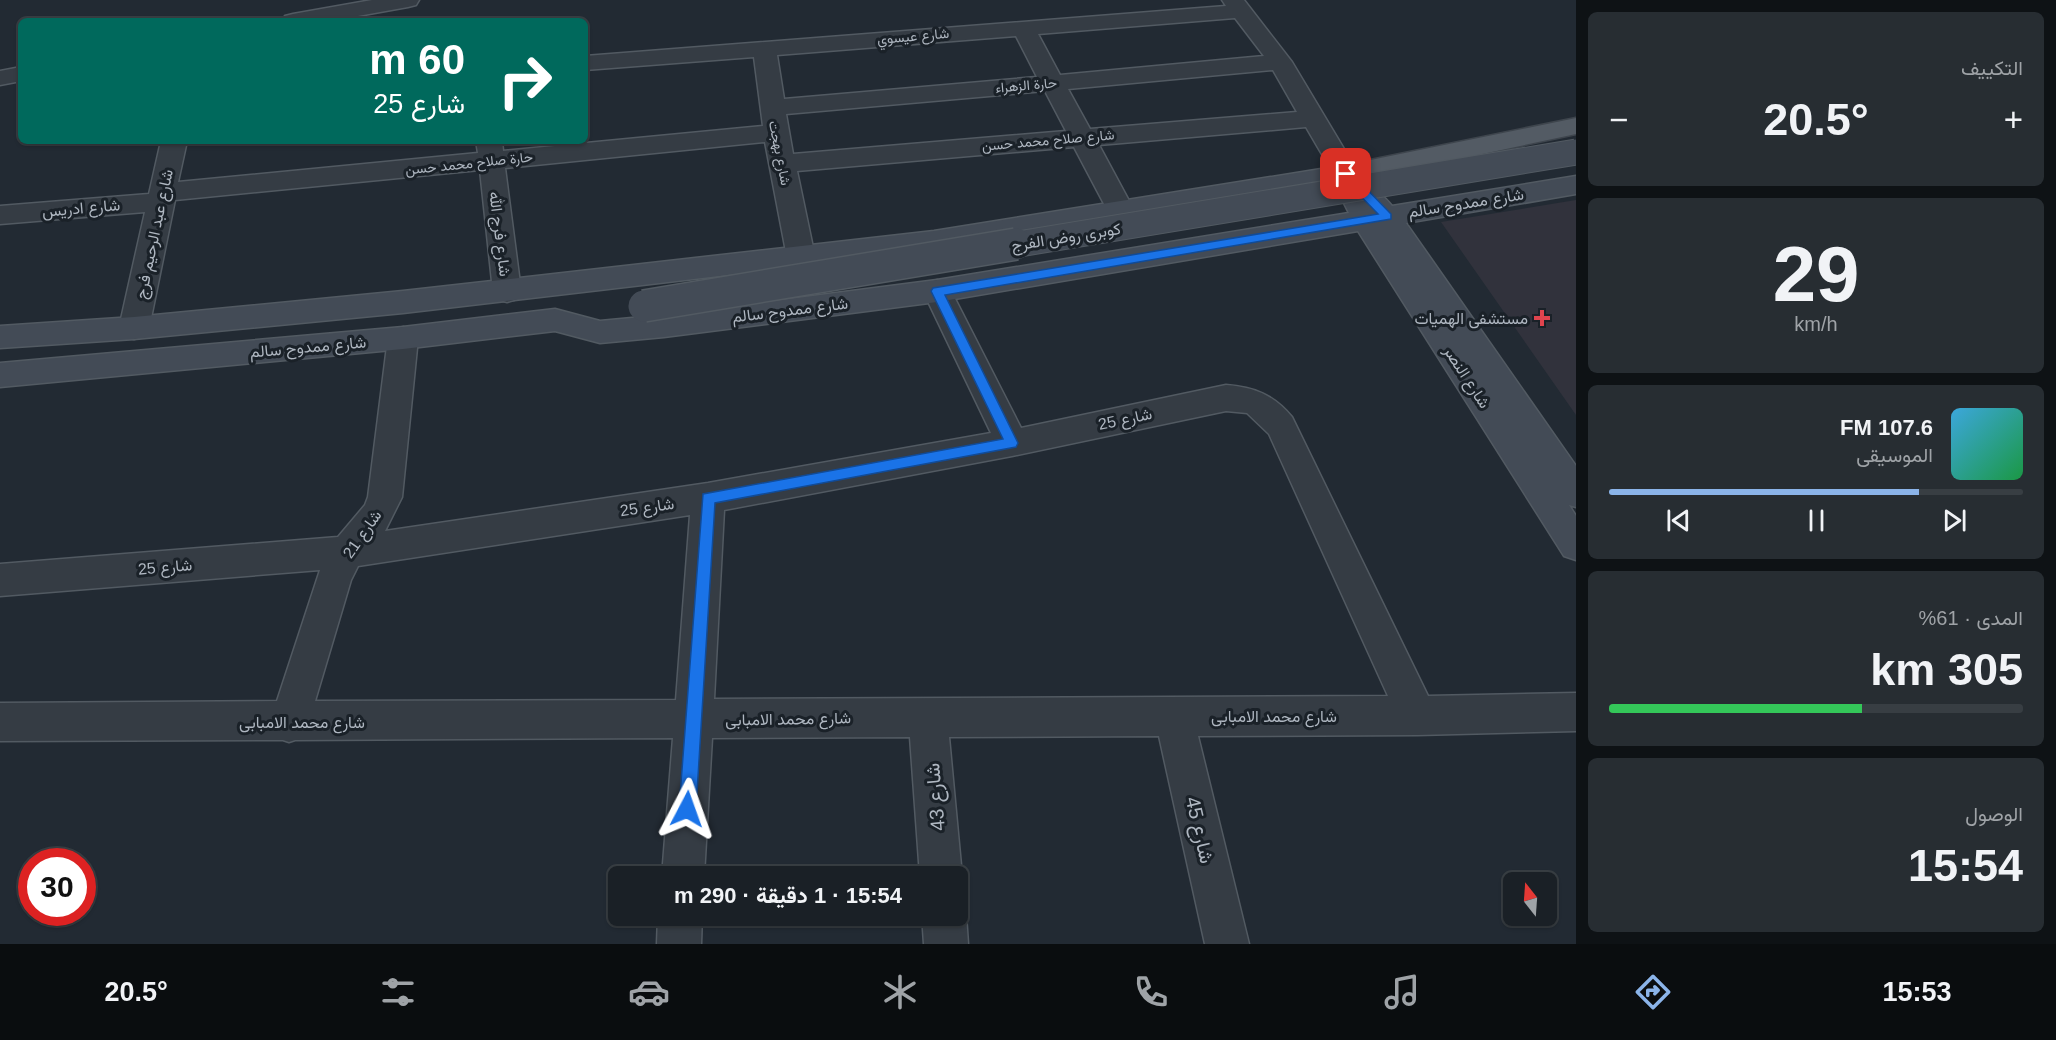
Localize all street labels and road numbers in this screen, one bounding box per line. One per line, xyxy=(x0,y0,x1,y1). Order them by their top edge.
street label: شارع عيسوي xyxy=(876,25,950,51)
street label: حارة الزهراء xyxy=(994,74,1058,97)
street label: شارع بهجت xyxy=(763,119,794,187)
street label: شارع صلاح محمد حسن xyxy=(981,126,1115,157)
street label: حارة صلاح محمد حسن xyxy=(404,148,534,181)
street label: شارع عبد الرحيم فرج xyxy=(132,168,179,301)
street label: شارع ممدوح سالم xyxy=(1407,185,1525,223)
street label: شارع فرج الله xyxy=(483,190,515,278)
street label: شارع ادريس xyxy=(41,196,121,223)
street label: كوبرى روض الفرج xyxy=(1010,220,1123,257)
street label: شارع ممدوح سالم xyxy=(731,294,849,329)
street label: شارع ممدوح سالم xyxy=(249,333,367,364)
street label: شارع النصر xyxy=(1438,342,1493,413)
street label: شارع 25 xyxy=(1097,405,1154,436)
street label: شارع 25 xyxy=(619,495,676,522)
street label: شارع 21 xyxy=(339,507,387,563)
street label: شارع 25 xyxy=(137,556,193,581)
street label: شارع محمد الامبابى xyxy=(1211,708,1337,728)
street label: شارع محمد الامبابى xyxy=(725,709,851,732)
street label: شارع محمد الامبابى xyxy=(239,714,365,734)
street label: شارع 43 xyxy=(921,762,952,832)
street label: شارع 45 xyxy=(1179,794,1218,866)

